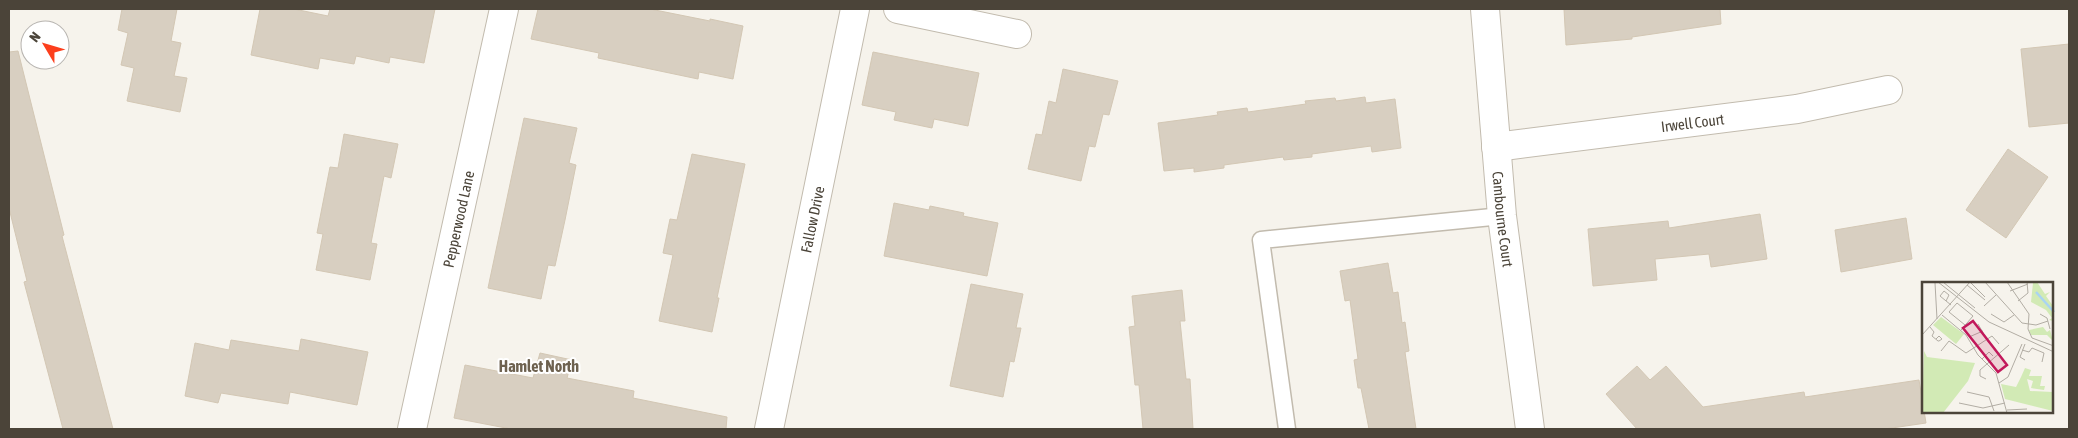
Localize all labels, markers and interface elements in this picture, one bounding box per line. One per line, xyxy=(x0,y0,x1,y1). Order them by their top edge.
north arrow xyxy=(20,20,70,70)
text: N xyxy=(26,29,44,45)
street label: Irwell Court xyxy=(1660,110,1725,135)
street label: Pepperwood Lane xyxy=(439,169,477,269)
street label: Cambourne Court xyxy=(1490,171,1517,268)
street label: Fallow Drive xyxy=(797,184,827,254)
inset map xyxy=(1922,282,2053,413)
district label: Hamlet North xyxy=(499,357,579,375)

